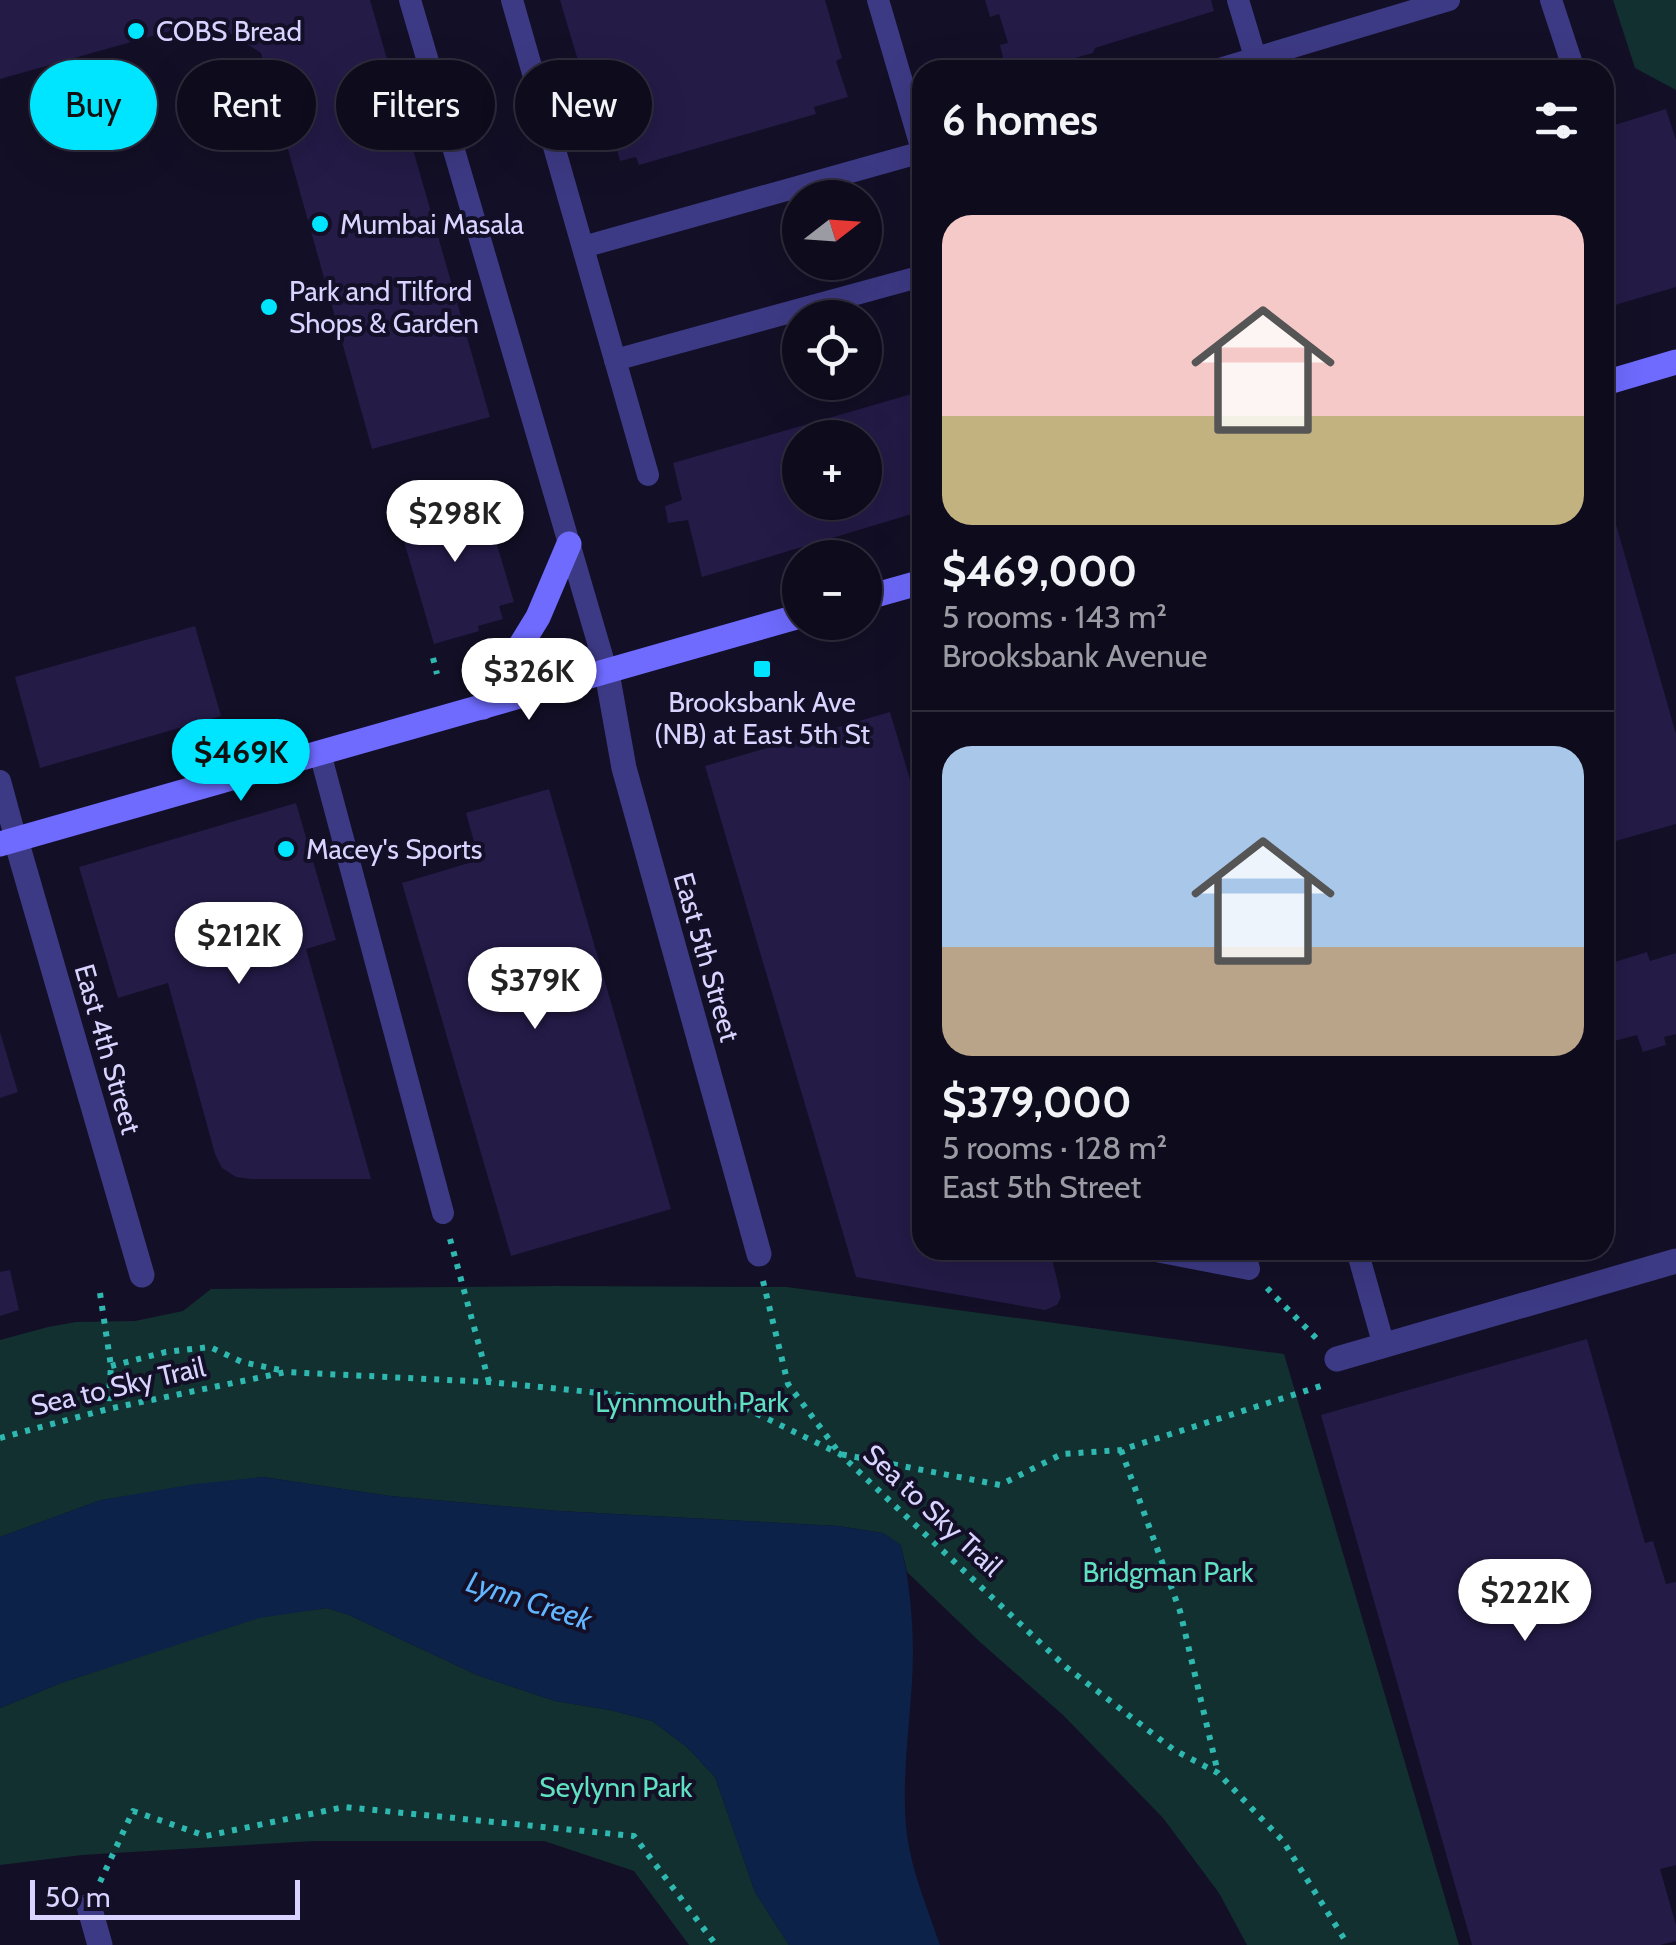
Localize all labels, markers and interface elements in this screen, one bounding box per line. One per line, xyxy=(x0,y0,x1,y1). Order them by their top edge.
place label: COBS Bread xyxy=(156,14,302,48)
marker: COBS Bread xyxy=(125,20,147,42)
chip: Buy xyxy=(30,60,157,150)
chip: Rent xyxy=(177,60,316,150)
chip: Filters xyxy=(336,60,495,150)
chip: New xyxy=(515,60,652,150)
icon: filters xyxy=(1529,93,1584,148)
text: 6 homes xyxy=(942,94,1098,146)
north arrow xyxy=(782,180,882,280)
map controls xyxy=(782,180,882,640)
place label: Mumbai Masala xyxy=(340,207,524,241)
marker: Mumbai Masala xyxy=(309,213,331,235)
place label: Park and Tilford Shops & Garden xyxy=(289,274,479,340)
icon: home xyxy=(1173,280,1353,460)
marker: Park and Tilford Shops & Garden xyxy=(258,296,280,318)
button: locate xyxy=(782,300,882,400)
button: + xyxy=(782,420,882,520)
pin: $298K xyxy=(385,480,525,565)
text: $298K xyxy=(409,493,501,532)
button: − xyxy=(782,540,882,640)
text: $469,000 xyxy=(942,545,1137,597)
text: 5 rooms · 143 m² xyxy=(942,597,1167,636)
text: Brooksbank Avenue xyxy=(942,636,1207,675)
pin: $326K xyxy=(459,638,599,723)
text: $326K xyxy=(484,651,574,690)
marker: Brooksbank Ave (NB) at East 5th St xyxy=(751,658,773,680)
place label: Brooksbank Ave (NB) at East 5th St xyxy=(654,685,870,751)
pin: $469K xyxy=(171,719,311,804)
text: $469K xyxy=(194,732,288,771)
icon: home xyxy=(1173,811,1353,991)
place label: Macey's Sports xyxy=(306,832,482,866)
marker: Macey's Sports xyxy=(275,838,297,860)
street label: East 5th Street xyxy=(667,869,747,1045)
pin: $212K xyxy=(169,902,309,987)
text: $212K xyxy=(197,915,281,954)
pin: $379K xyxy=(465,947,605,1032)
street label: East 4th Street xyxy=(67,960,149,1138)
text: $379K xyxy=(490,960,580,999)
text: $379,000 xyxy=(942,1076,1132,1128)
text: 5 rooms · 128 m² xyxy=(942,1128,1167,1167)
text: East 5th Street xyxy=(942,1167,1141,1206)
street label: Sea to Sky Trail xyxy=(28,1349,209,1423)
park label: Lynnmouth Park xyxy=(595,1385,789,1419)
street label: Sea to Sky Trail xyxy=(856,1437,1010,1583)
park label: Bridgman Park xyxy=(1082,1555,1254,1589)
pin: $222K xyxy=(1455,1559,1595,1644)
water label: Lynn Creek xyxy=(462,1563,597,1638)
text: $222K xyxy=(1480,1572,1570,1611)
park label: Seylynn Park xyxy=(539,1770,693,1804)
scale bar xyxy=(30,1875,300,1920)
text: 50 m xyxy=(45,1880,111,1914)

